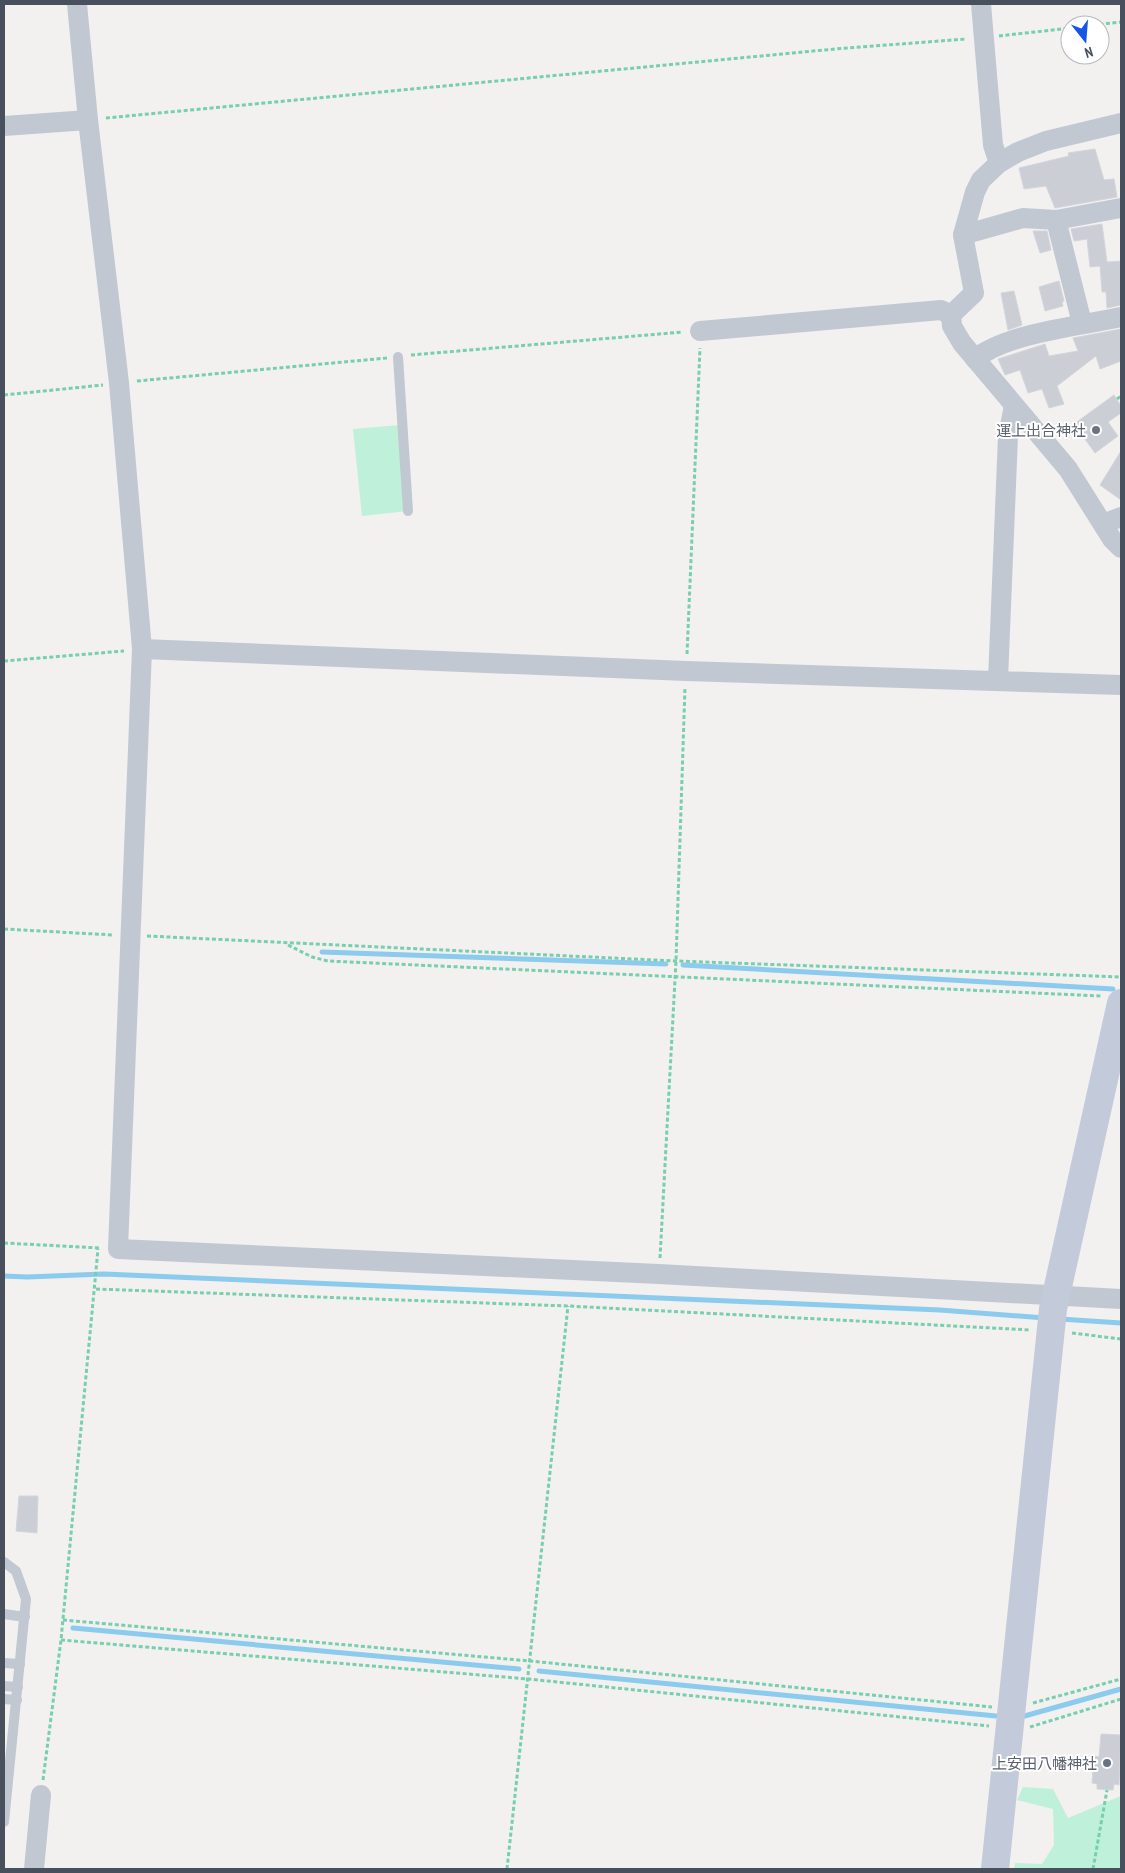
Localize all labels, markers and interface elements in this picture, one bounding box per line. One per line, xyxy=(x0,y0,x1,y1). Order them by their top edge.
north arrow xyxy=(1060,15,1110,65)
text: N xyxy=(1083,43,1095,62)
place label: 運上出合神社 xyxy=(996,421,1086,440)
marker: 運上出合神社 xyxy=(1090,424,1102,436)
place label: 上安田八幡神社 xyxy=(992,1754,1097,1773)
marker: 上安田八幡神社 xyxy=(1101,1757,1113,1769)

